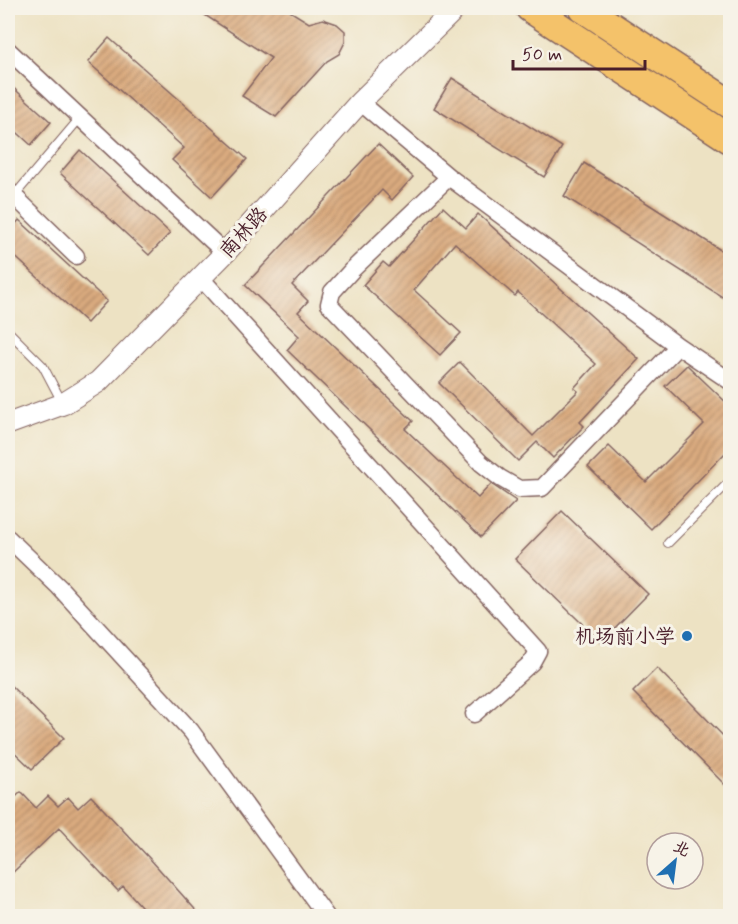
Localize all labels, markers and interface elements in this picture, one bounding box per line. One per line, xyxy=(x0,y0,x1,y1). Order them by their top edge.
scale bar xyxy=(513,33,645,71)
text: 50 m xyxy=(522,43,562,67)
street label: 南林路 xyxy=(214,201,275,264)
place label: 机场前小学 xyxy=(575,624,675,651)
marker: 机场前小学 xyxy=(680,629,694,643)
north arrow xyxy=(645,831,705,891)
text: 北 xyxy=(669,836,693,862)

